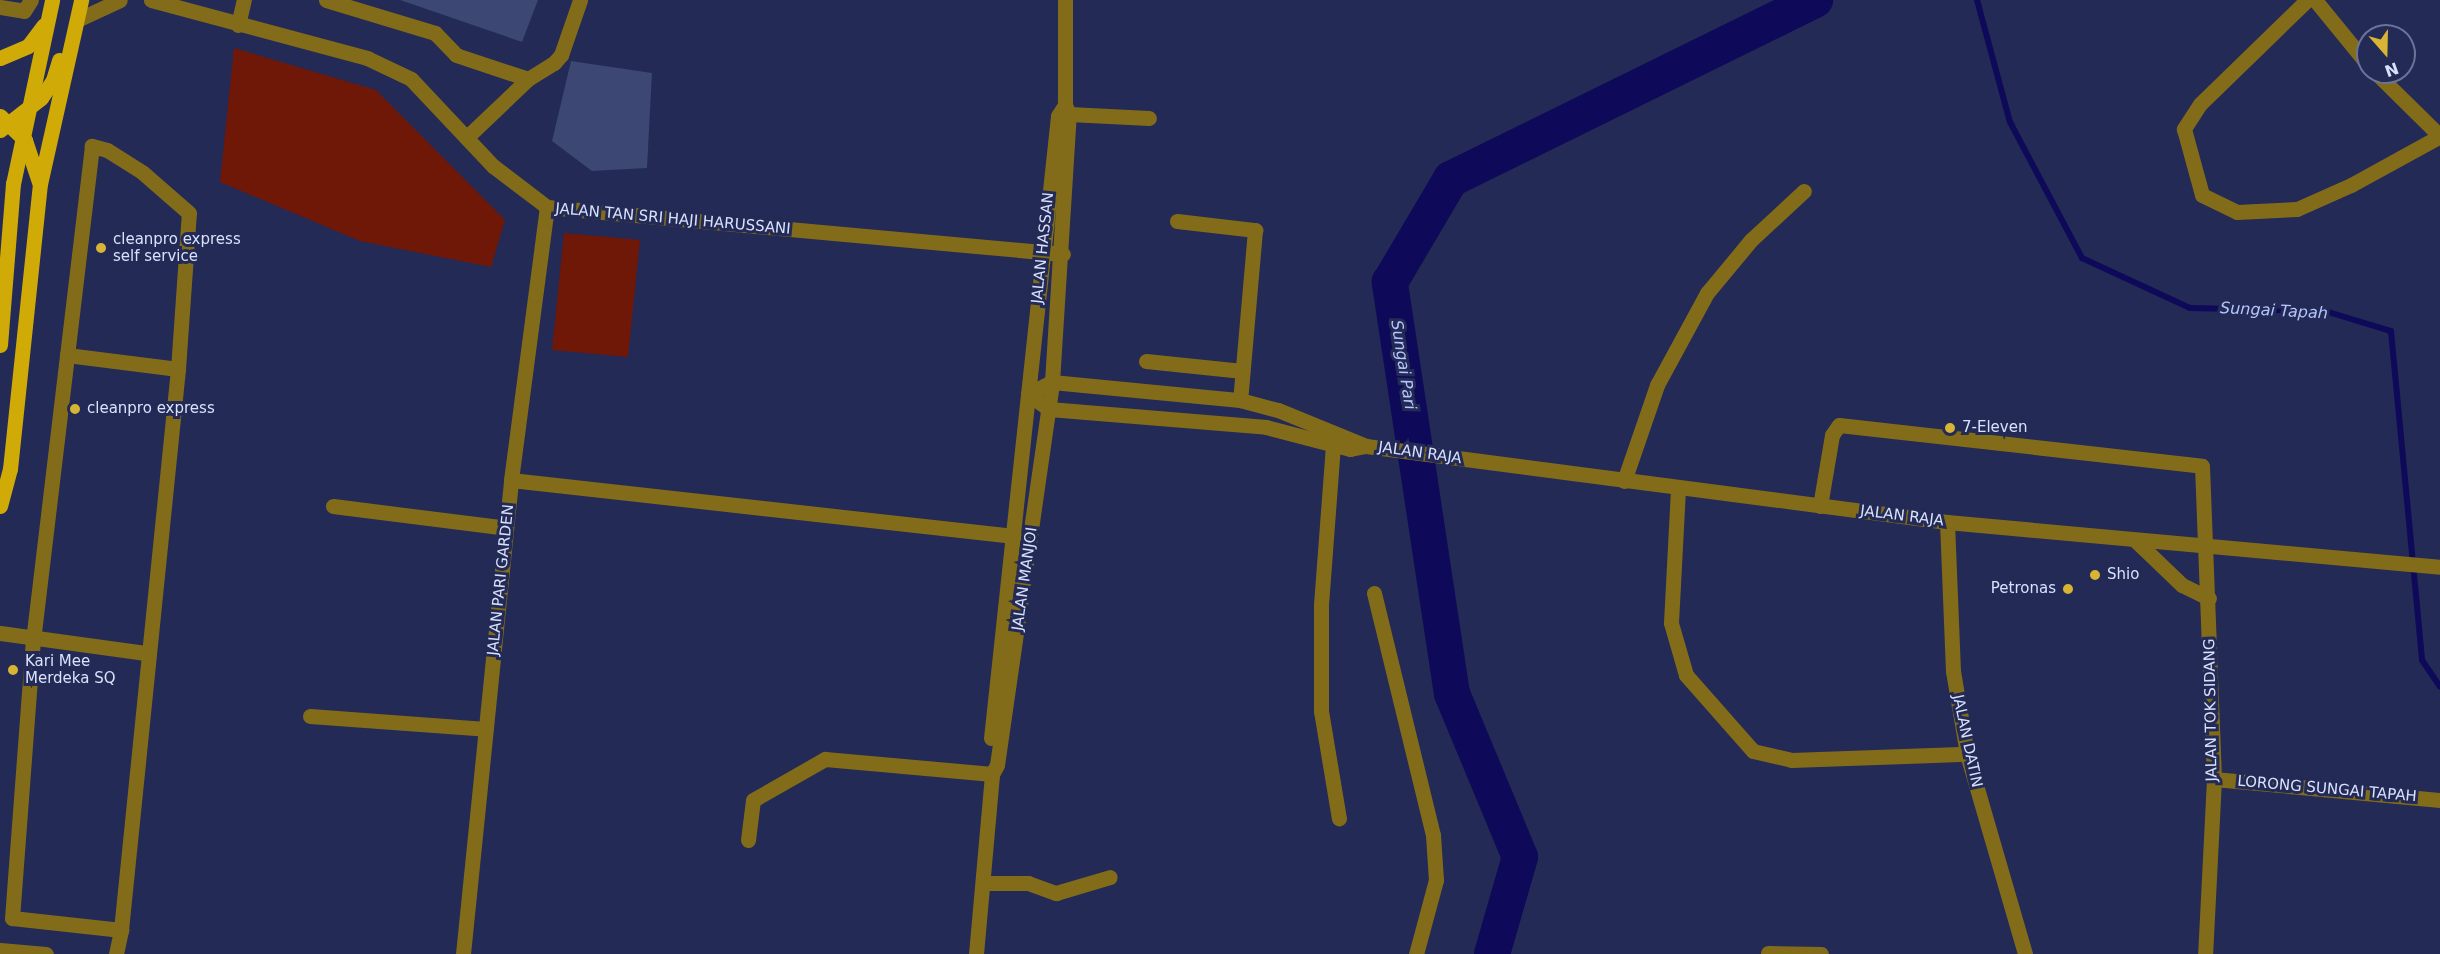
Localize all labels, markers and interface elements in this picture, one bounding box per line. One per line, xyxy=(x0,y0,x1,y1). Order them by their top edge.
north arrow xyxy=(2356,24,2416,84)
text: N xyxy=(2382,58,2401,81)
street label: JALAN HASSAN xyxy=(1028,192,1058,304)
street label: JALAN TAN SRI HAJI HARUSSANI xyxy=(555,200,791,238)
place label: cleanpro express self service xyxy=(113,230,241,265)
marker: cleanpro express self service xyxy=(94,241,108,255)
water label: Sungai Tapah xyxy=(2220,299,2328,323)
water label: Sungai Pari xyxy=(1386,319,1420,411)
place label: cleanpro express xyxy=(87,400,215,418)
marker: cleanpro express xyxy=(68,402,82,416)
place label: 7-Eleven xyxy=(1962,419,2027,437)
marker: 7-Eleven xyxy=(1943,421,1957,435)
street label: JALAN RAJA xyxy=(1377,438,1463,468)
street label: JALAN RAJA xyxy=(1859,502,1945,530)
street label: JALAN PARI GARDEN xyxy=(484,504,518,656)
street label: JALAN MANJOI xyxy=(1009,526,1041,632)
place label: Shio xyxy=(2107,566,2139,584)
marker: Shio xyxy=(2088,568,2102,582)
place label: Petronas xyxy=(1991,580,2056,598)
marker: Petronas xyxy=(2061,582,2075,596)
street label: JALAN TOK SIDANG xyxy=(2201,638,2221,782)
place label: Kari Mee Merdeka SQ xyxy=(25,652,116,687)
marker: Kari Mee Merdeka SQ xyxy=(6,663,20,677)
street label: JALAN DATIN xyxy=(1948,693,1986,789)
street label: LORONG SUNGAI TAPAH xyxy=(2236,772,2418,806)

